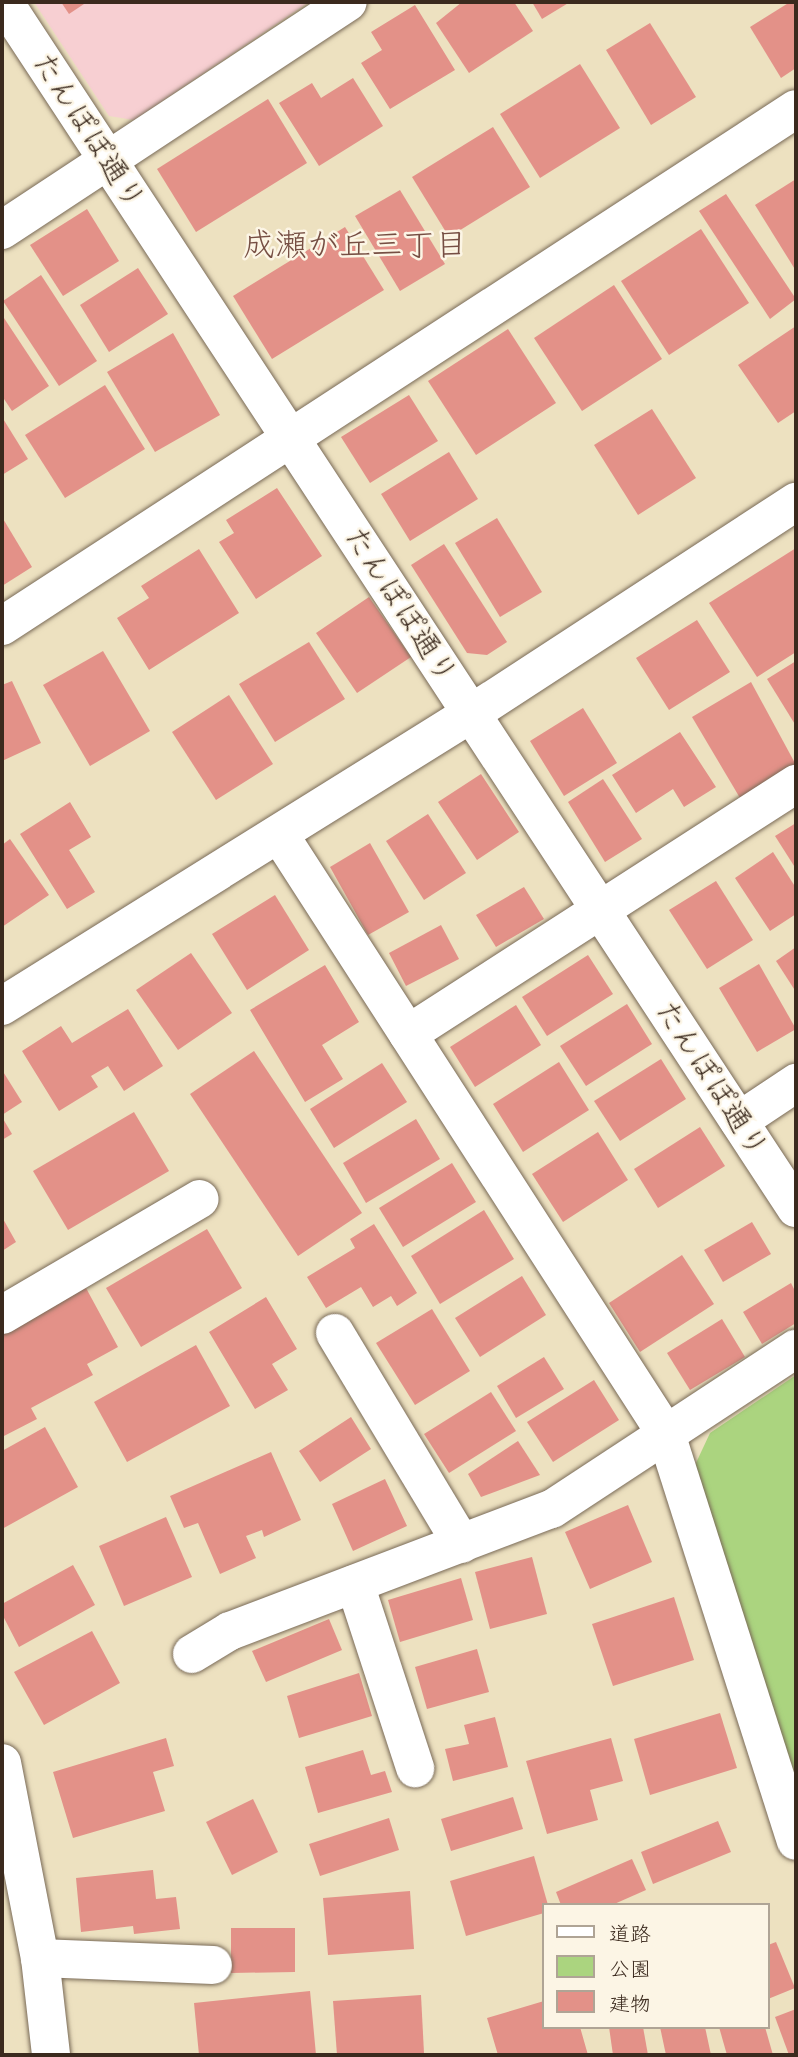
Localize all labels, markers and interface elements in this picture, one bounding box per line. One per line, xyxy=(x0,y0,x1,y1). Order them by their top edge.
street label: たんぽぽ通り xyxy=(25,46,153,216)
district label: 成瀬が丘三丁目 xyxy=(243,226,467,264)
street label: たんぽぽ通り xyxy=(337,520,465,690)
street label: たんぽぽ通り xyxy=(648,994,776,1164)
legend xyxy=(542,1903,770,2029)
text: 道路 xyxy=(609,1921,651,1947)
text: 公園 xyxy=(609,1956,651,1982)
text: 建物 xyxy=(609,1991,651,2017)

